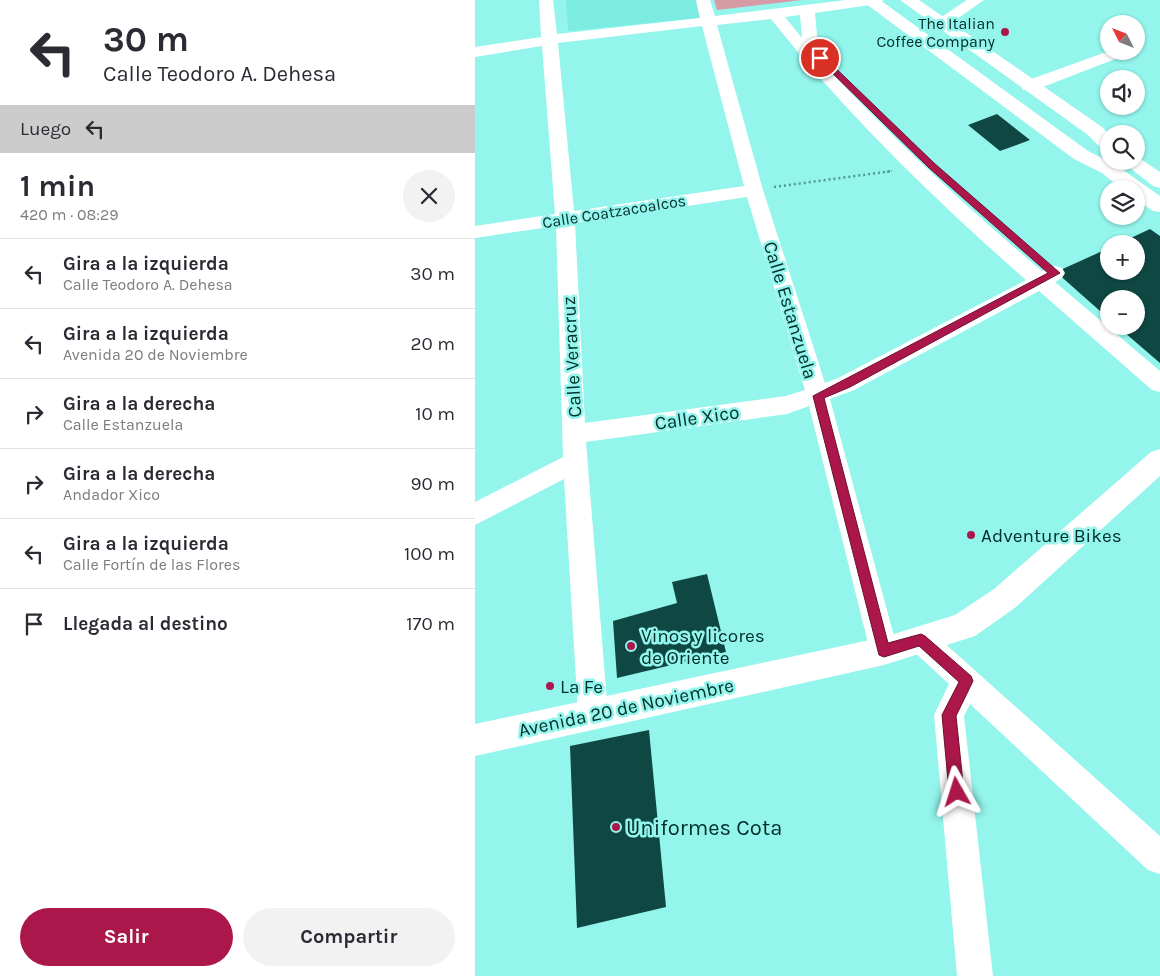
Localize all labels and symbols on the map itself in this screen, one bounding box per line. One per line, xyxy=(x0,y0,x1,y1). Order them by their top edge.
place label: The Italian Coffee Company xyxy=(876,14,996,51)
north arrow xyxy=(1100,15,1145,60)
marker: The Italian Coffee Company xyxy=(999,26,1011,38)
pin xyxy=(799,37,841,79)
street label: Calle Coatzacoalcos xyxy=(541,191,687,232)
street label: Calle Estanzuela xyxy=(759,239,821,382)
street label: Calle Veracruz xyxy=(558,296,586,418)
street label: Calle Xico xyxy=(653,401,741,435)
place label: Adventure Bikes xyxy=(981,525,1122,547)
marker: Adventure Bikes xyxy=(965,529,977,541)
place label: Vinos y licores de Oriente xyxy=(641,625,765,669)
marker: Vinos y licores de Oriente xyxy=(625,640,637,652)
street label: Avenida 20 de Noviembre xyxy=(517,674,736,742)
place label: La Fe xyxy=(560,676,603,698)
marker: La Fe xyxy=(544,680,556,692)
position arrow xyxy=(930,765,982,817)
place label: Uniformes Cota xyxy=(626,815,782,841)
marker: Uniformes Cota xyxy=(610,821,622,833)

